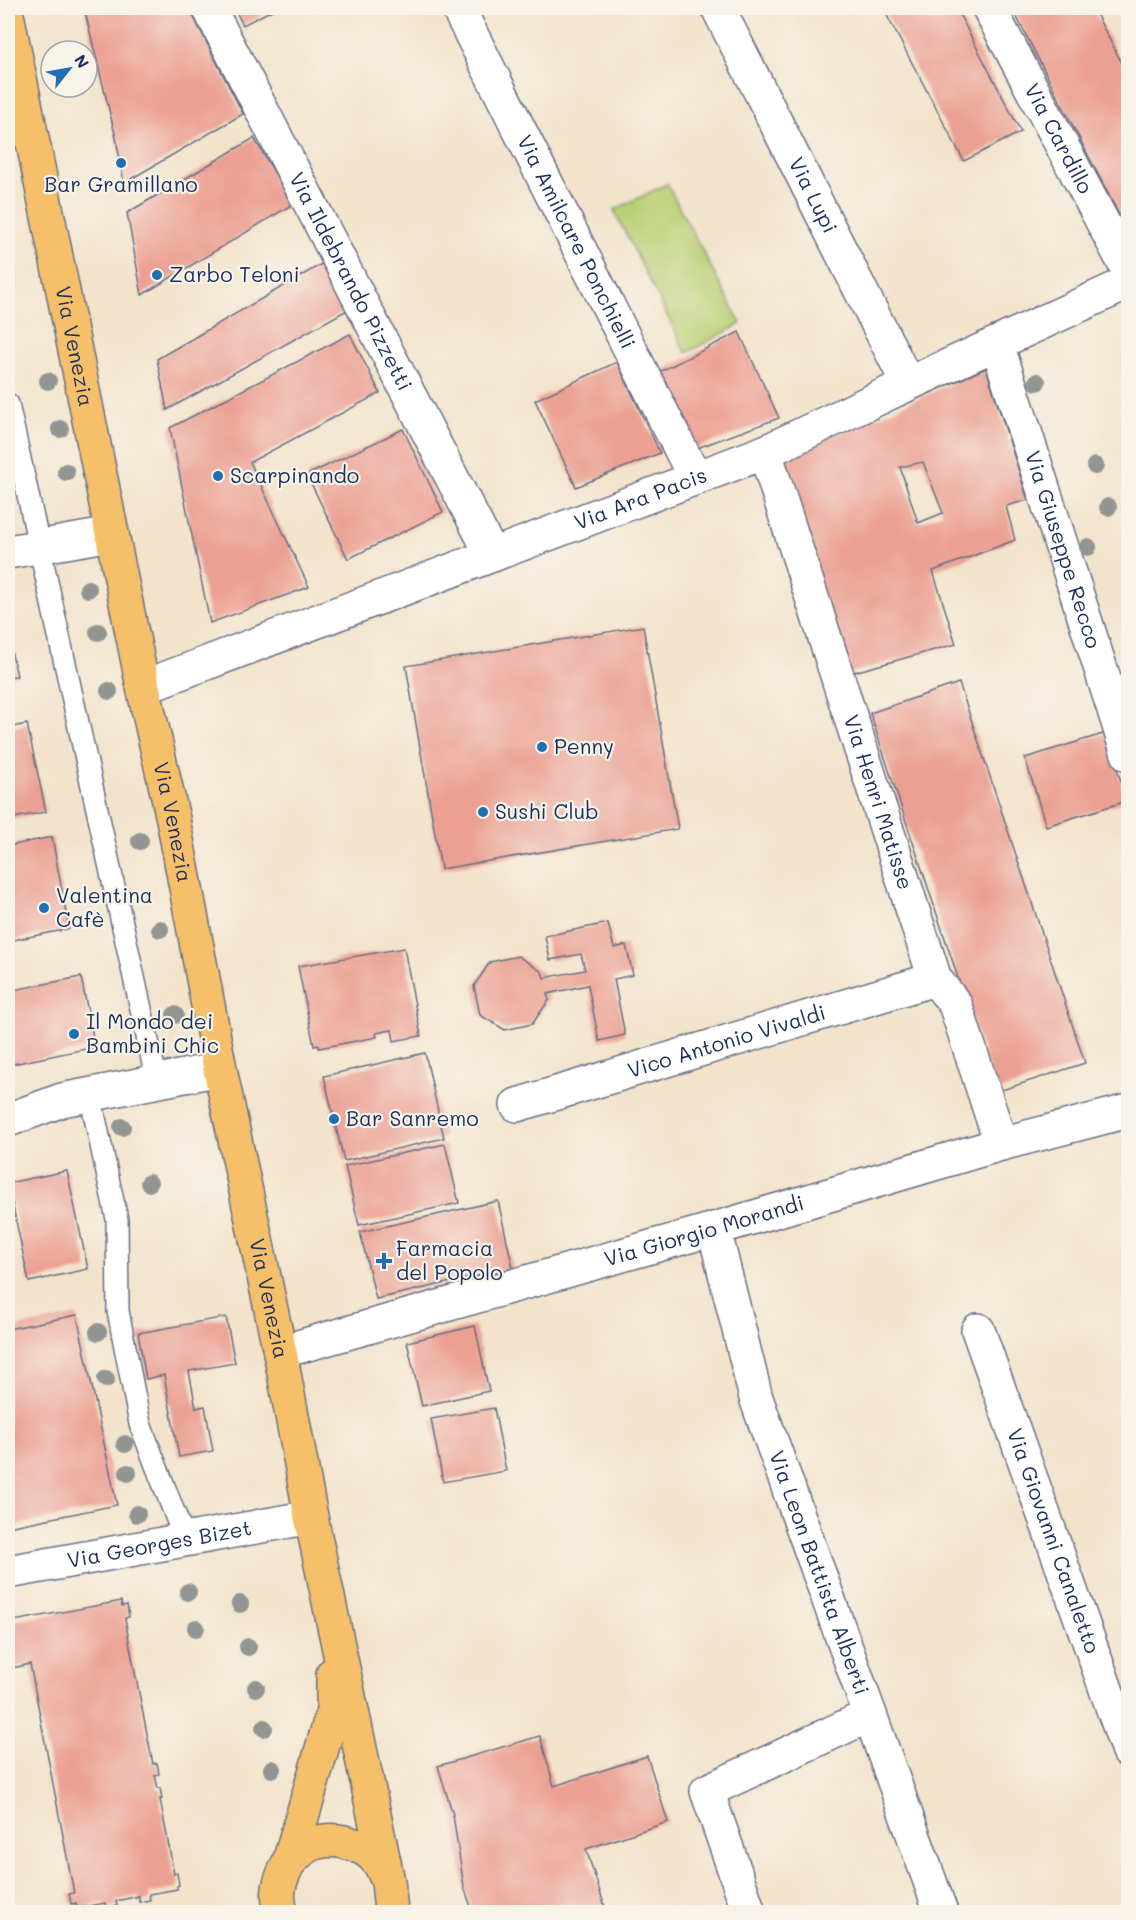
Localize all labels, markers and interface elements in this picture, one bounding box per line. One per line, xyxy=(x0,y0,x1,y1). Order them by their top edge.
north arrow xyxy=(39,39,99,99)
text: N xyxy=(70,50,94,72)
street label: Via Cardillo xyxy=(1019,78,1100,198)
street label: Via Amilcare Ponchielli xyxy=(512,130,643,353)
street label: Via Lupi xyxy=(784,152,845,237)
marker: Bar Gramillano xyxy=(114,156,128,170)
street label: Via Ildebrando Pizzetti xyxy=(284,167,420,395)
place label: Bar Gramillano xyxy=(44,170,198,197)
place label: Zarbo Teloni xyxy=(169,260,300,287)
marker: Zarbo Teloni xyxy=(150,268,164,282)
street label: Via Venezia xyxy=(50,284,101,409)
street label: Via Giuseppe Recco xyxy=(1020,447,1108,651)
street label: Via Ara Pacis xyxy=(570,460,710,535)
place label: Scarpinando xyxy=(230,461,359,488)
marker: Scarpinando xyxy=(211,469,225,483)
street label: Via Henri Matisse xyxy=(839,711,920,893)
place label: Penny xyxy=(554,732,614,759)
marker: Penny xyxy=(535,740,549,754)
street label: Via Venezia xyxy=(148,759,200,884)
place label: Sushi Club xyxy=(495,797,599,824)
marker: Sushi Club xyxy=(476,805,490,819)
place label: Valentina Cafè xyxy=(56,881,153,932)
marker: Valentina Cafè xyxy=(37,901,51,915)
street label: Vico Antonio Vivaldi xyxy=(624,998,829,1083)
place label: Il Mondo dei Bambini Chic xyxy=(86,1007,219,1058)
marker: Il Mondo dei Bambini Chic xyxy=(67,1027,81,1041)
place label: Bar Sanremo xyxy=(346,1104,479,1131)
marker: Bar Sanremo xyxy=(327,1112,341,1126)
street label: Via Giorgio Morandi xyxy=(601,1188,807,1271)
place label: Farmacia del Popolo xyxy=(396,1234,503,1285)
street label: Via Venezia xyxy=(244,1236,296,1361)
marker: Farmacia del Popolo xyxy=(377,1254,391,1268)
street label: Via Giovanni Canaletto xyxy=(1002,1424,1107,1657)
street label: Via Leon Battista Alberti xyxy=(764,1447,877,1698)
street label: Via Georges Bizet xyxy=(65,1513,254,1573)

